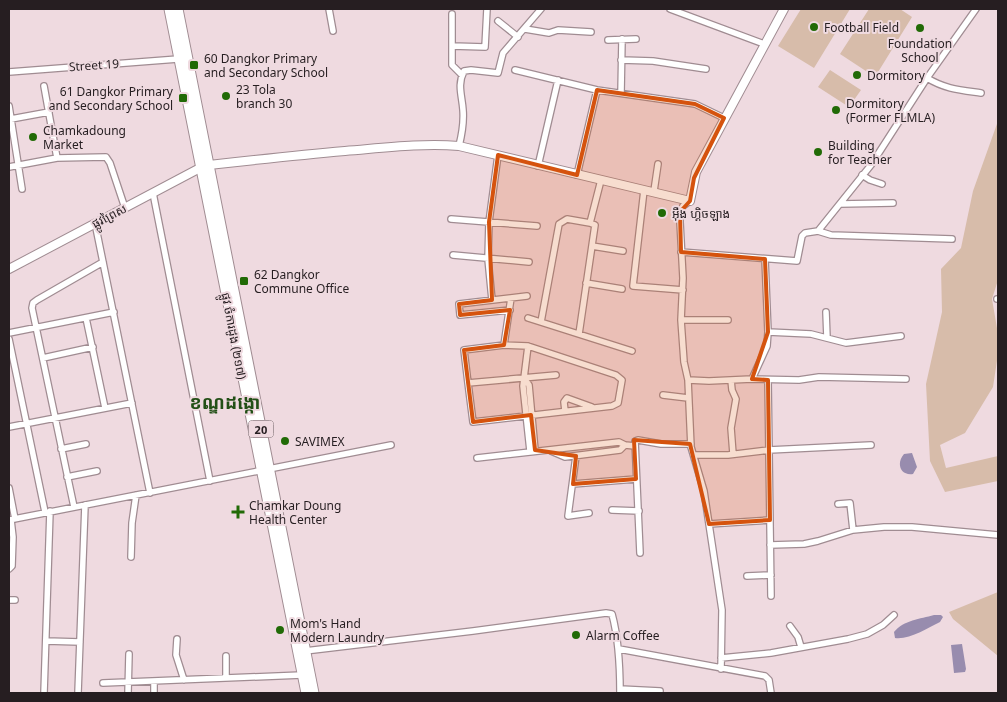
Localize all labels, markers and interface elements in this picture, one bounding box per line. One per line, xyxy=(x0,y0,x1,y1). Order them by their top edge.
place label: Football Field xyxy=(824,19,899,36)
marker: Football Field xyxy=(808,21,820,33)
marker: Foundation School xyxy=(914,22,926,34)
place label: Foundation School xyxy=(888,35,952,66)
place label: 60 Dangkor Primary and Secondary School xyxy=(204,50,328,81)
street label: Street 19 xyxy=(68,55,120,75)
marker: 60 Dangkor Primary and Secondary School xyxy=(188,59,200,71)
place label: Dormitory xyxy=(867,67,926,84)
marker: Dormitory xyxy=(851,69,863,81)
place label: 23 Tola branch 30 xyxy=(236,81,292,112)
place label: 61 Dangkor Primary and Secondary School xyxy=(49,83,174,114)
marker: 23 Tola branch 30 xyxy=(220,90,232,102)
marker: 61 Dangkor Primary and Secondary School xyxy=(177,92,189,104)
place label: Dormitory (Former FLMLA) xyxy=(846,95,935,126)
marker: Dormitory (Former FLMLA) xyxy=(830,104,842,116)
place label: Chamkadoung Market xyxy=(43,122,126,153)
marker: Chamkadoung Market xyxy=(27,131,39,143)
place label: Building for Teacher xyxy=(828,137,892,168)
marker: Building for Teacher xyxy=(812,146,824,158)
street label: ផ្លូវព្រៃស xyxy=(89,200,131,234)
place label: អ៊ឹង ហ្គិចឡាង xyxy=(672,205,730,222)
marker: អ៊ឹង ហ្គិចឡាង xyxy=(656,207,668,219)
place label: 62 Dangkor Commune Office xyxy=(254,266,349,297)
marker: 62 Dangkor Commune Office xyxy=(238,275,250,287)
street label: ផ្លូវ ចំការដូង (២១៧) xyxy=(215,291,251,382)
district label: ខណ្ឌដង្កោ xyxy=(190,390,260,414)
road number: 20 xyxy=(248,420,274,438)
place label: SAVIMEX xyxy=(295,433,345,450)
marker: SAVIMEX xyxy=(279,435,291,447)
place label: Chamkar Doung Health Center xyxy=(249,497,341,528)
marker: Chamkar Doung Health Center xyxy=(231,505,245,519)
place label: Mom's Hand Modern Laundry xyxy=(290,615,385,646)
marker: Mom's Hand Modern Laundry xyxy=(274,624,286,636)
place label: Alarm Coffee xyxy=(586,627,660,644)
marker: Alarm Coffee xyxy=(570,629,582,641)

